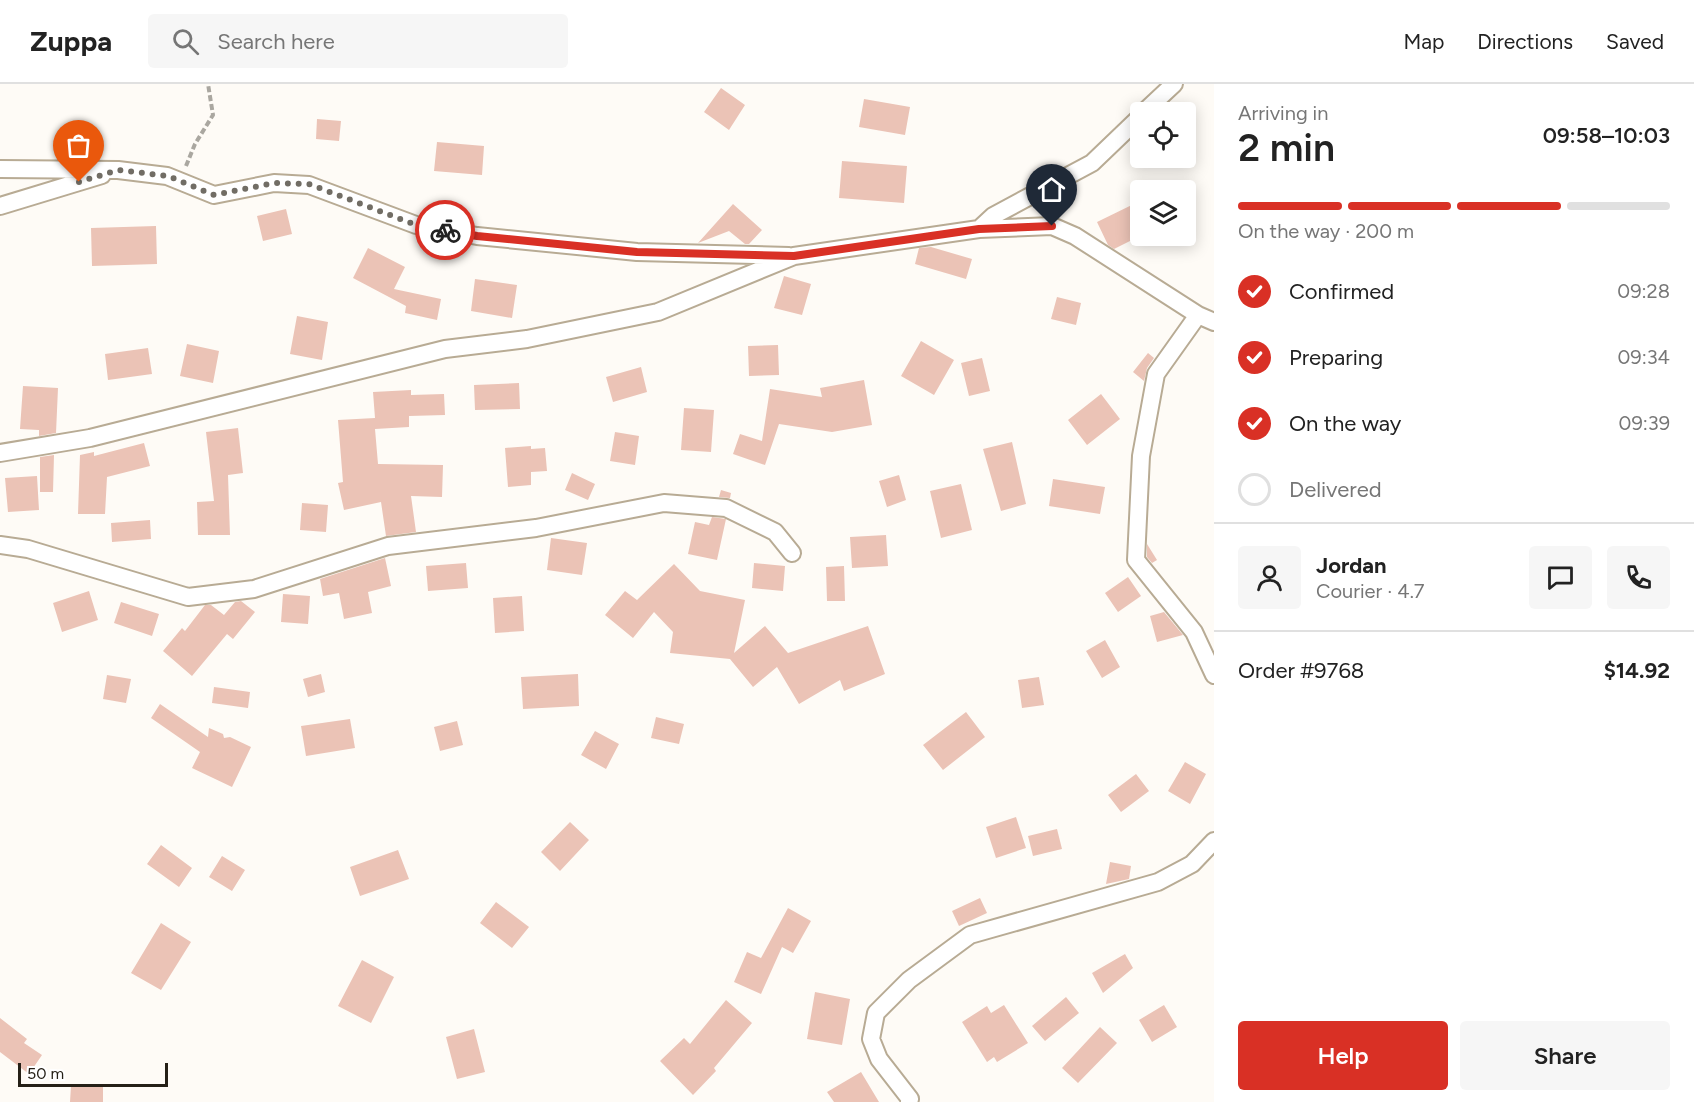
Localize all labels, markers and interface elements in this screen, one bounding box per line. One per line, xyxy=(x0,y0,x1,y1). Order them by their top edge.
search box xyxy=(148,14,568,68)
text: Zuppa xyxy=(30,24,112,58)
icon: search xyxy=(169,25,202,58)
text: Search here xyxy=(217,28,335,55)
text: Map xyxy=(1403,29,1444,54)
text: Directions xyxy=(1477,29,1573,54)
text: Saved xyxy=(1606,29,1664,54)
text: Arriving in xyxy=(1238,101,1328,125)
map controls xyxy=(1130,102,1196,246)
button: locate xyxy=(1130,102,1196,168)
pin xyxy=(53,120,104,182)
text: 09:58–10:03 xyxy=(1543,122,1670,149)
text: 2 min xyxy=(1238,124,1335,171)
icon: bag xyxy=(62,129,95,162)
pin xyxy=(1026,164,1077,226)
icon: home xyxy=(1035,173,1068,206)
button: layers xyxy=(1130,180,1196,246)
courier xyxy=(415,200,475,260)
icon: bike xyxy=(429,214,462,247)
text: On the way · 200 m xyxy=(1238,219,1414,243)
icon: check xyxy=(1238,275,1271,308)
text: Confirmed xyxy=(1289,278,1394,305)
text: 09:28 xyxy=(1617,279,1670,303)
icon: check xyxy=(1238,341,1271,374)
text: Preparing xyxy=(1289,344,1383,371)
text: 09:34 xyxy=(1618,345,1670,369)
icon: check xyxy=(1238,407,1271,440)
text: On the way xyxy=(1289,410,1401,437)
text: 09:39 xyxy=(1619,411,1670,435)
text: Delivered xyxy=(1289,476,1382,503)
button: person xyxy=(1238,546,1301,609)
button: chat xyxy=(1529,546,1592,609)
button: phone xyxy=(1607,546,1670,609)
text: Jordan xyxy=(1316,552,1387,579)
text: Courier · 4.7 xyxy=(1316,579,1425,603)
text: Order #9768 xyxy=(1238,657,1364,684)
text: $14.92 xyxy=(1604,657,1670,684)
button: Help xyxy=(1238,1021,1448,1090)
button: Share xyxy=(1460,1021,1670,1090)
scale bar xyxy=(18,1060,168,1088)
text: 50 m xyxy=(27,1064,64,1083)

